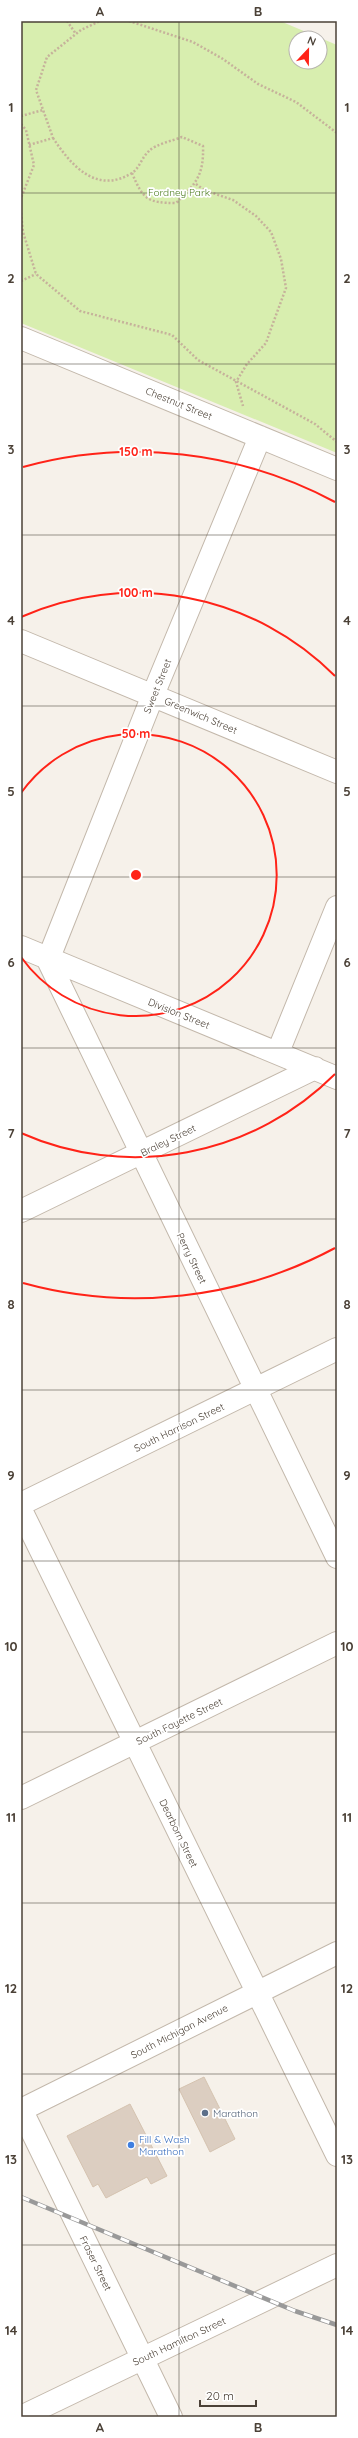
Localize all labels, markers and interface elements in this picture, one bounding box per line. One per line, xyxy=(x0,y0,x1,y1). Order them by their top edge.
text: A xyxy=(96,3,105,19)
text: B xyxy=(254,3,262,19)
north arrow xyxy=(288,30,328,70)
text: N xyxy=(305,33,318,49)
text: 1 xyxy=(8,99,14,115)
text: 1 xyxy=(344,99,350,115)
park label: Fordney Park xyxy=(148,186,210,199)
text: 2 xyxy=(7,270,15,286)
text: 2 xyxy=(343,270,351,286)
street label: Chestnut Street xyxy=(144,384,215,423)
text: 3 xyxy=(8,441,15,457)
text: 3 xyxy=(344,441,351,457)
text: 150 m xyxy=(119,444,153,459)
text: 100 m xyxy=(119,585,153,600)
text: 4 xyxy=(7,612,15,628)
text: 4 xyxy=(343,612,351,628)
street label: Sweet Street xyxy=(141,656,175,715)
street label: Greenwich Street xyxy=(162,694,240,737)
text: 50 m xyxy=(122,726,150,741)
text: 5 xyxy=(7,783,15,799)
text: 5 xyxy=(343,783,351,799)
centre of rings xyxy=(129,868,143,882)
text: 6 xyxy=(7,954,15,970)
text: 6 xyxy=(343,954,351,970)
street label: Division Street xyxy=(146,995,212,1032)
street label: Braley Street xyxy=(138,1121,199,1159)
text: 7 xyxy=(7,1125,15,1141)
text: 7 xyxy=(343,1125,351,1141)
street label: Perry Street xyxy=(174,1231,210,1286)
text: 8 xyxy=(7,1296,15,1312)
text: 8 xyxy=(343,1296,351,1312)
street label: South Harrison Street xyxy=(132,1400,227,1455)
text: 9 xyxy=(7,1467,15,1483)
text: 9 xyxy=(343,1467,351,1483)
text: 10 xyxy=(4,1638,18,1654)
text: 10 xyxy=(340,1638,354,1654)
street label: South Fayette Street xyxy=(134,1695,225,1748)
street label: Dearborn Street xyxy=(156,1797,201,1870)
text: 11 xyxy=(6,1809,16,1825)
text: 11 xyxy=(342,1809,352,1825)
text: 12 xyxy=(5,1980,17,1996)
text: 12 xyxy=(341,1980,353,1996)
street label: South Michigan Avenue xyxy=(128,2001,230,2062)
place label: Marathon xyxy=(213,2107,258,2120)
marker: Marathon xyxy=(200,2108,210,2118)
place label: Fill & Wash Marathon xyxy=(139,2133,190,2158)
marker: Fill & Wash Marathon xyxy=(126,2140,136,2150)
text: 13 xyxy=(5,2151,17,2167)
text: 13 xyxy=(341,2151,353,2167)
street label: Fraser Street xyxy=(77,2234,115,2293)
street label: South Hamilton Street xyxy=(131,2314,228,2369)
text: 14 xyxy=(5,2322,18,2338)
text: 14 xyxy=(341,2322,354,2338)
scale bar xyxy=(200,2382,256,2408)
text: 20 m xyxy=(206,2388,234,2403)
text: A xyxy=(96,2419,105,2435)
text: B xyxy=(254,2419,262,2435)

